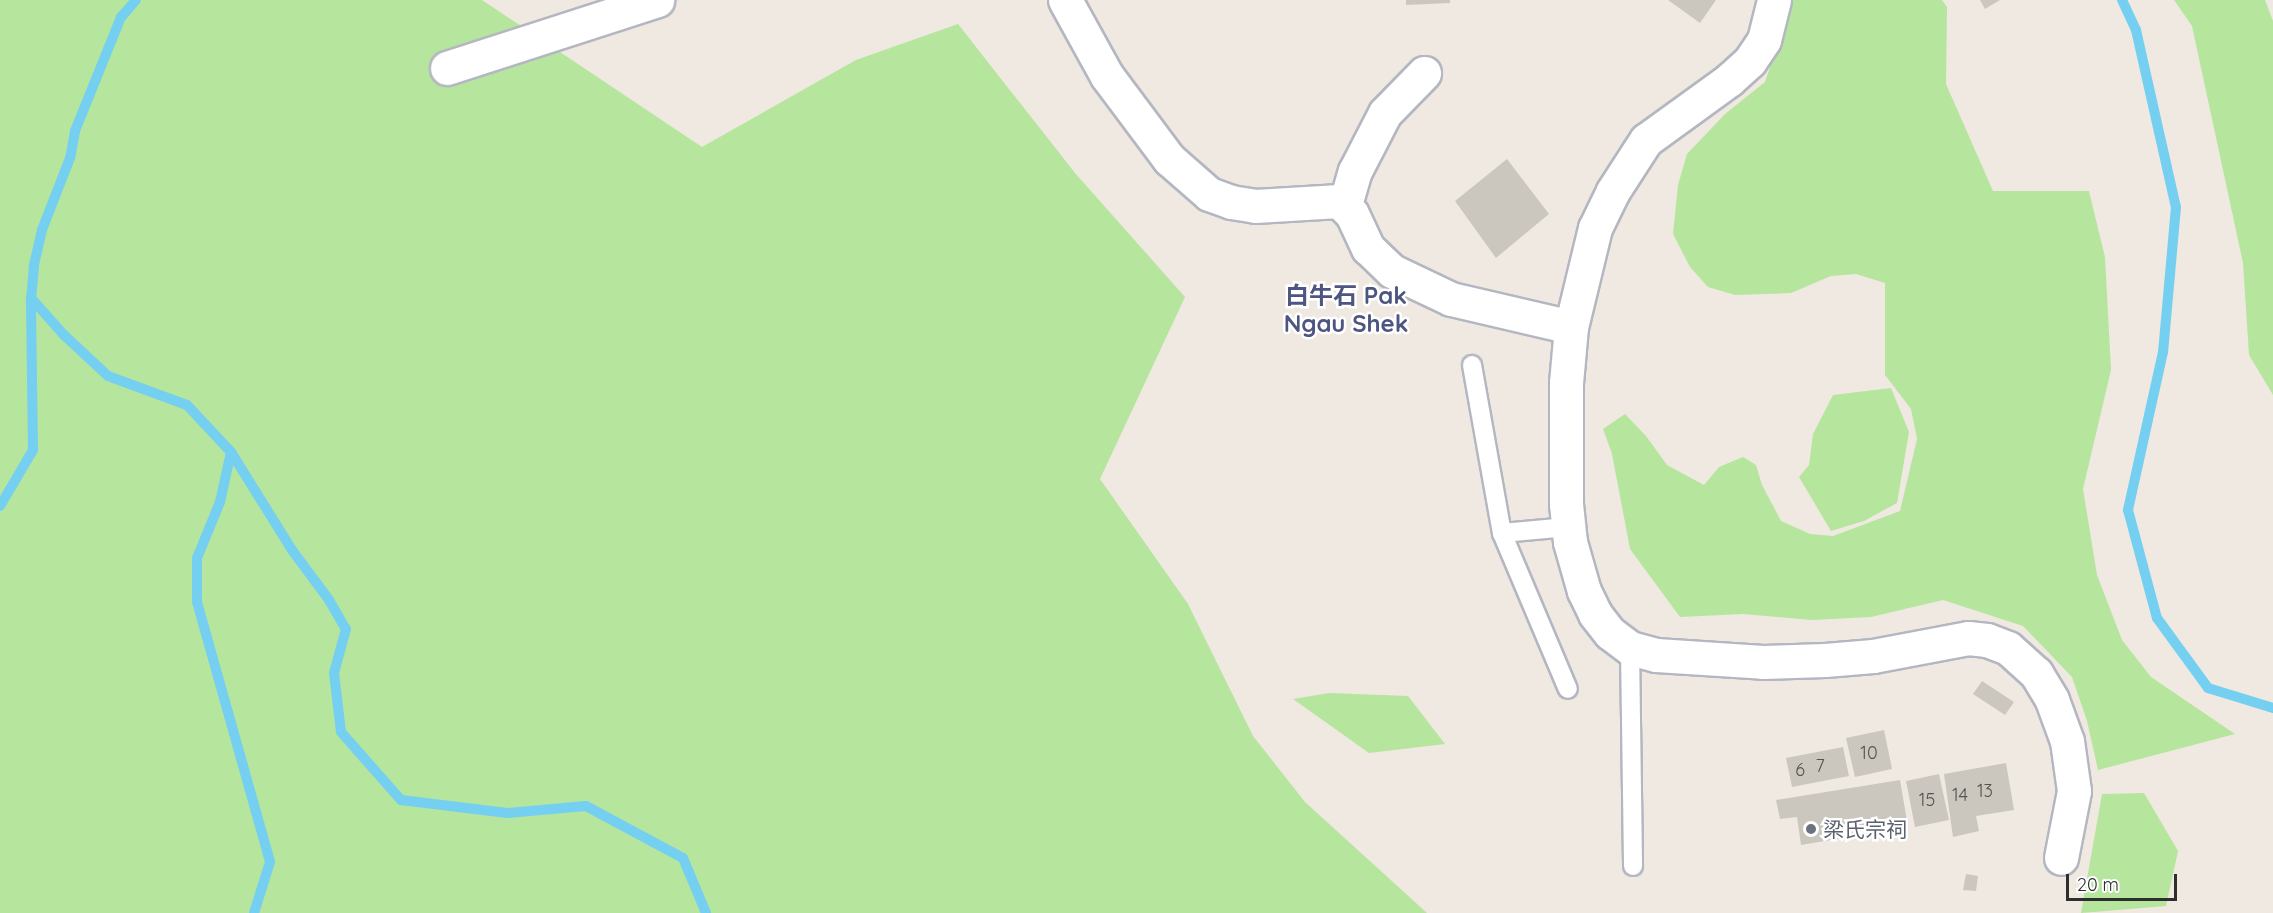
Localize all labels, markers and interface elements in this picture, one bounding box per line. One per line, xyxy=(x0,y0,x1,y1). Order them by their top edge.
district label: 白牛石 Pak Ngau Shek xyxy=(1284,282,1408,338)
house number: 10 xyxy=(1860,742,1878,764)
house number: 7 xyxy=(1815,755,1825,777)
house number: 6 xyxy=(1795,759,1805,781)
house number: 13 xyxy=(1977,780,1993,802)
house number: 14 xyxy=(1952,784,1968,806)
house number: 15 xyxy=(1919,789,1935,811)
place label: 梁氏宗祠 xyxy=(1823,816,1907,842)
marker: 梁氏宗祠 xyxy=(1804,822,1818,836)
scale bar xyxy=(2069,862,2180,900)
text: 20 m xyxy=(2077,873,2119,896)

